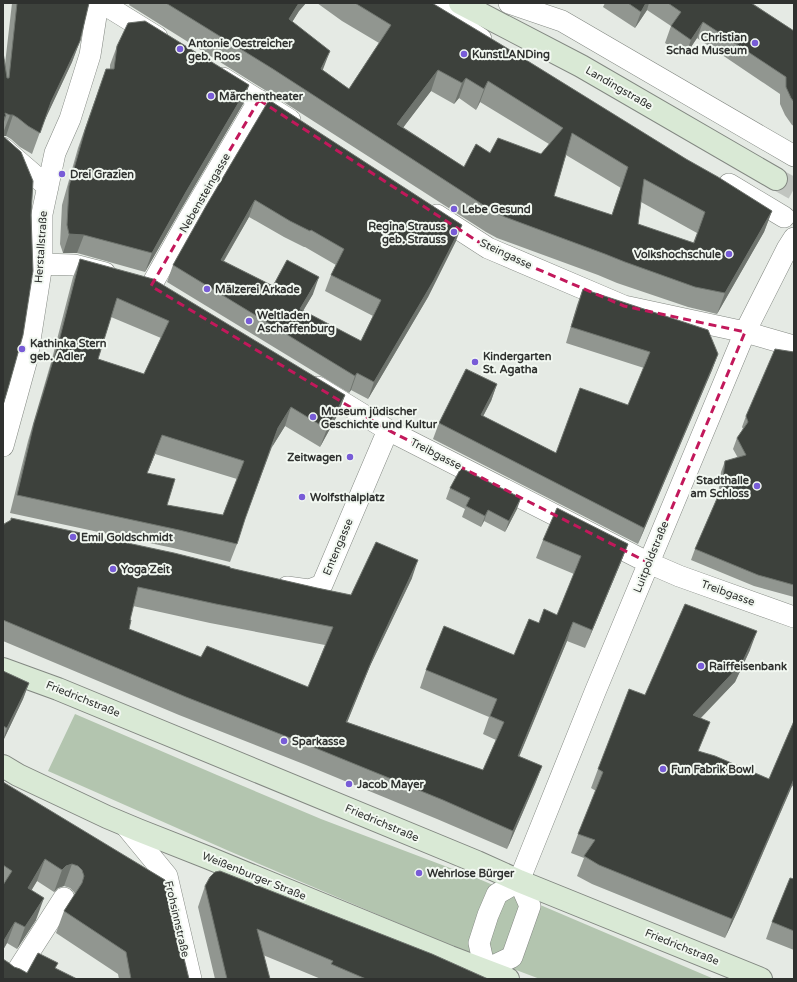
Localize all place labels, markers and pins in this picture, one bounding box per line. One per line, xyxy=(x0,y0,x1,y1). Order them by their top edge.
place label: Christian Schad Museum xyxy=(666,31,747,57)
place label: Antonie Oestreicher geb. Roos xyxy=(188,37,293,64)
marker: Christian Schad Museum xyxy=(750,38,760,48)
marker: Antonie Oestreicher geb. Roos xyxy=(175,44,185,54)
place label: KunstLANDing xyxy=(472,48,550,62)
marker: KunstLANDing xyxy=(459,49,469,59)
place label: Märchentheater xyxy=(219,90,304,103)
marker: Märchentheater xyxy=(206,91,216,101)
place label: Drei Grazien xyxy=(70,168,134,181)
marker: Drei Grazien xyxy=(57,169,67,179)
place label: Lebe Gesund xyxy=(462,203,531,216)
marker: Lebe Gesund xyxy=(449,204,459,214)
place label: Regina Strauss geb. Strauss xyxy=(368,220,447,247)
marker: Regina Strauss geb. Strauss xyxy=(449,227,459,237)
place label: Volkshochschule xyxy=(634,248,722,261)
marker: Volkshochschule xyxy=(724,249,734,259)
place label: Mälzerei Arkade xyxy=(215,283,300,296)
marker: Mälzerei Arkade xyxy=(202,284,212,294)
place label: Weltladen Aschaffenburg xyxy=(257,309,335,336)
marker: Weltladen Aschaffenburg xyxy=(244,316,254,326)
place label: Kathinka Stern geb. Adler xyxy=(30,337,107,364)
marker: Kathinka Stern geb. Adler xyxy=(17,344,27,354)
place label: Kindergarten St. Agatha xyxy=(483,350,552,377)
marker: Kindergarten St. Agatha xyxy=(470,357,480,367)
place label: Museum jüdischer Geschichte und Kultur xyxy=(321,405,438,431)
marker: Museum jüdischer Geschichte und Kultur xyxy=(308,412,318,422)
place label: Zeitwagen xyxy=(287,451,342,465)
marker: Zeitwagen xyxy=(345,452,355,462)
place label: Stadthalle am Schloss xyxy=(691,474,750,500)
marker: Stadthalle am Schloss xyxy=(752,481,762,491)
place label: Wolfsthalplatz xyxy=(310,491,385,505)
marker: Wolfsthalplatz xyxy=(297,492,307,502)
place label: Emil Goldschmidt xyxy=(81,531,174,544)
marker: Emil Goldschmidt xyxy=(68,532,78,542)
place label: Yoga Zeit xyxy=(121,563,171,577)
marker: Yoga Zeit xyxy=(108,564,118,574)
place label: Raiffeisenbank xyxy=(709,660,787,673)
marker: Raiffeisenbank xyxy=(696,661,706,671)
place label: Sparkasse xyxy=(292,735,346,749)
marker: Sparkasse xyxy=(279,736,289,746)
place label: Fun Fabrik Bowl xyxy=(671,763,754,776)
marker: Fun Fabrik Bowl xyxy=(658,764,668,774)
place label: Jacob Mayer xyxy=(356,778,424,792)
marker: Jacob Mayer xyxy=(344,779,354,789)
place label: Wehrlose Bürger xyxy=(427,867,515,881)
marker: Wehrlose Bürger xyxy=(414,868,424,878)

